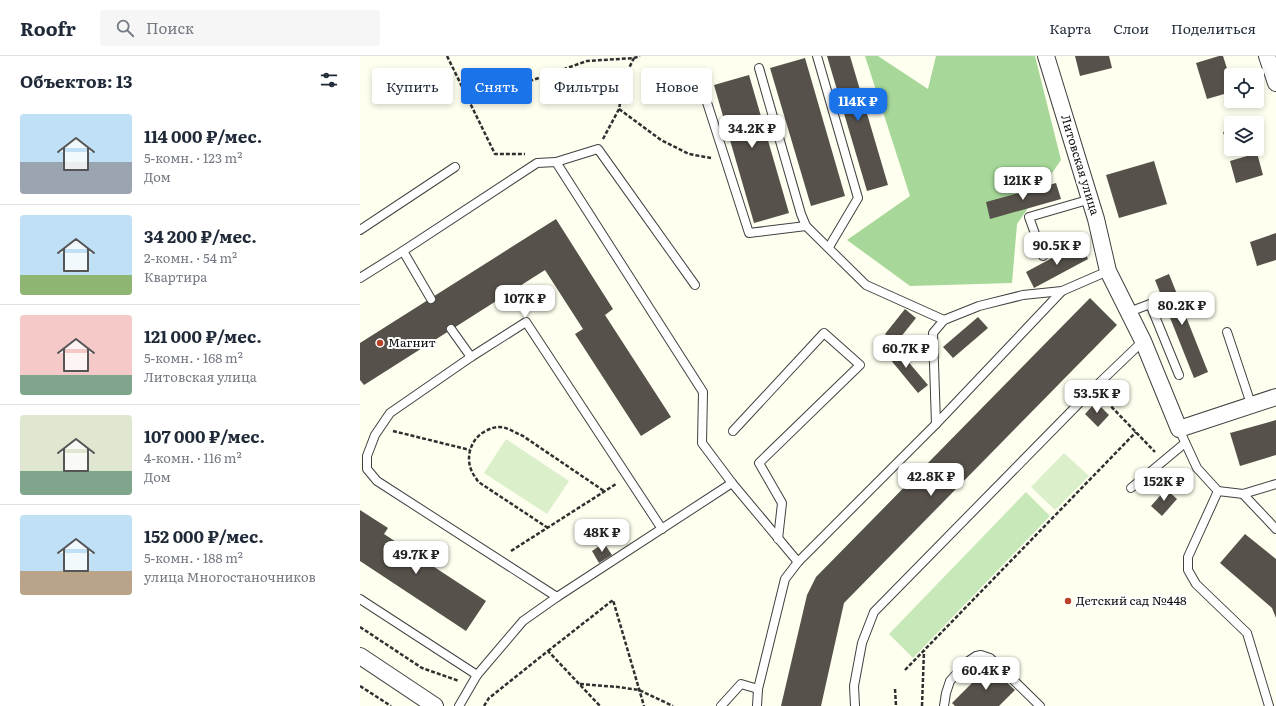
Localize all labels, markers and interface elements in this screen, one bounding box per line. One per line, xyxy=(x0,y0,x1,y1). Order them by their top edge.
search box xyxy=(100,10,380,46)
text: Roofr xyxy=(20,14,76,42)
text: Поиск xyxy=(146,16,194,39)
icon: search xyxy=(114,17,136,39)
text: Карта xyxy=(1049,18,1091,38)
text: Слои xyxy=(1113,18,1149,38)
text: Поделиться xyxy=(1171,18,1256,38)
text: Объектов: 13 xyxy=(20,68,132,93)
chip: Купить xyxy=(372,68,453,104)
chip: Снять xyxy=(461,68,532,104)
chip: Фильтры xyxy=(540,68,633,104)
chip: Новое xyxy=(641,68,712,104)
map controls xyxy=(1224,68,1264,156)
button: locate xyxy=(1224,68,1264,108)
icon: filters xyxy=(318,69,340,91)
pin: 114K ₽ xyxy=(825,88,891,122)
text: 114K ₽ xyxy=(838,91,878,110)
street label: Литовская улица xyxy=(1057,112,1105,218)
pin: 34.2K ₽ xyxy=(715,115,789,149)
button: layers xyxy=(1224,116,1264,156)
text: 34.2K ₽ xyxy=(728,118,776,137)
text: 114 000 ₽/мес. xyxy=(144,123,262,148)
icon: home xyxy=(52,130,100,178)
text: 5-комн. · 123 m² xyxy=(144,148,242,167)
text: Дом xyxy=(144,167,171,186)
pin: 121K ₽ xyxy=(990,167,1056,201)
text: 121K ₽ xyxy=(1003,170,1043,189)
text: 34 200 ₽/мес. xyxy=(144,223,257,248)
icon: home xyxy=(52,231,100,279)
pin: 90.5K ₽ xyxy=(1020,232,1094,266)
text: 90.5K ₽ xyxy=(1033,235,1081,254)
text: 2-комн. · 54 m² xyxy=(144,248,237,267)
text: Квартира xyxy=(144,267,207,286)
pin: 107K ₽ xyxy=(492,285,558,319)
text: 107K ₽ xyxy=(504,288,546,307)
pin: 80.2K ₽ xyxy=(1145,292,1219,326)
text: 80.2K ₽ xyxy=(1158,295,1206,314)
text: 121 000 ₽/мес. xyxy=(144,323,262,348)
icon: home xyxy=(52,331,100,379)
place label: Магнит xyxy=(388,333,436,351)
pin: 60.7K ₽ xyxy=(869,335,943,369)
marker: Магнит xyxy=(375,338,385,348)
text: 60.7K ₽ xyxy=(882,338,930,357)
text: 5-комн. · 168 m² xyxy=(144,348,243,367)
text: Литовская улица xyxy=(144,367,257,386)
pin: 53.5K ₽ xyxy=(1060,380,1134,414)
text: 53.5K ₽ xyxy=(1073,383,1121,402)
text: 107 000 ₽/мес. xyxy=(144,423,265,448)
icon: home xyxy=(52,431,100,479)
text: 4-комн. · 116 m² xyxy=(144,448,242,467)
pin: 42.8K ₽ xyxy=(894,463,968,497)
text: 42.8K ₽ xyxy=(907,466,955,485)
text: Дом xyxy=(144,467,171,486)
pin: 152K ₽ xyxy=(1131,468,1197,502)
text: 152K ₽ xyxy=(1144,471,1184,490)
pin: 48K ₽ xyxy=(574,519,630,553)
text: 48K ₽ xyxy=(584,522,620,541)
text: 152 000 ₽/мес. xyxy=(144,523,264,548)
icon: home xyxy=(52,531,100,579)
pin: 49.7K ₽ xyxy=(379,541,453,575)
text: 49.7K ₽ xyxy=(392,544,440,563)
text: 5-комн. · 188 m² xyxy=(144,548,243,567)
text: улица Многостаночников xyxy=(144,567,316,586)
place label: Детский сад №448 xyxy=(1076,591,1187,609)
marker: Детский сад №448 xyxy=(1063,596,1073,606)
pin: 60.4K ₽ xyxy=(949,657,1023,691)
text: 60.4K ₽ xyxy=(962,660,1010,679)

